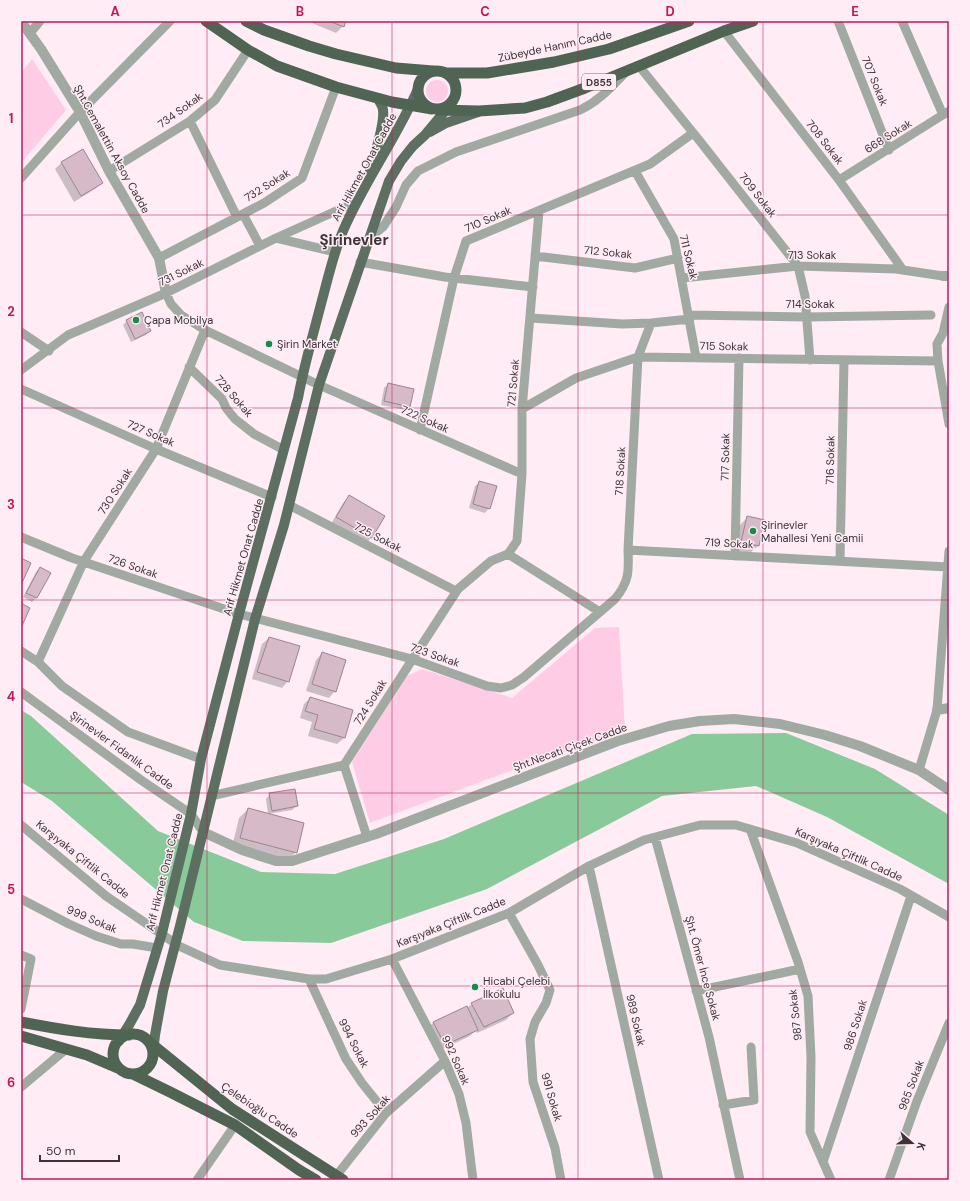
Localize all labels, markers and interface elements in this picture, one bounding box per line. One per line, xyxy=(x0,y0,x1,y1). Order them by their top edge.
text: A xyxy=(110,3,120,20)
text: B xyxy=(296,3,304,20)
text: C xyxy=(480,3,490,20)
text: D xyxy=(665,3,675,20)
text: E xyxy=(851,3,859,20)
street label: Zübeyde Hanım Cadde xyxy=(497,27,613,65)
street label: 707 Sokak xyxy=(859,54,891,108)
road number: D855 xyxy=(582,74,616,90)
street label: Şht.Cemalettin Aksoy Cadde xyxy=(71,82,153,216)
street label: 734 Sokak xyxy=(155,89,205,131)
text: 1 xyxy=(9,110,13,127)
street label: Arif Hikmet Onat Cadde xyxy=(328,111,400,223)
street label: 668 Sokak xyxy=(862,116,915,156)
street label: 708 Sokak xyxy=(803,117,847,167)
street label: 732 Sokak xyxy=(242,165,293,205)
street label: 709 Sokak xyxy=(736,170,780,221)
street label: 710 Sokak xyxy=(462,203,514,235)
district label: Şirinevler xyxy=(319,230,389,250)
street label: 711 Sokak xyxy=(677,233,701,281)
street label: 712 Sokak xyxy=(583,243,633,262)
street label: 713 Sokak xyxy=(788,248,837,262)
street label: 731 Sokak xyxy=(156,255,206,289)
street label: 714 Sokak xyxy=(786,297,835,311)
text: 2 xyxy=(7,303,15,320)
place label: Çapa Mobilya xyxy=(144,313,213,327)
marker: Çapa Mobilya xyxy=(131,315,141,325)
place label: Şirin Market xyxy=(277,337,337,351)
marker: Şirin Market xyxy=(264,339,274,349)
street label: 715 Sokak xyxy=(699,339,749,353)
street label: 721 Sokak xyxy=(504,358,522,408)
street label: 728 Sokak xyxy=(212,372,256,420)
street label: 722 Sokak xyxy=(399,402,452,436)
street label: 727 Sokak xyxy=(125,417,177,449)
street label: 717 Sokak xyxy=(718,432,732,481)
street label: 716 Sokak xyxy=(823,435,837,485)
street label: 718 Sokak xyxy=(612,446,628,496)
street label: 730 Sokak xyxy=(95,465,135,517)
text: 3 xyxy=(7,496,15,513)
street label: Arif Hikmet Onat Cadde xyxy=(220,497,266,617)
place label: Şirinevler Mahallesi Yeni Camii xyxy=(761,518,863,545)
street label: 725 Sokak xyxy=(352,519,405,555)
marker: Şirinevler Mahallesi Yeni Camii xyxy=(748,526,758,536)
street label: 719 Sokak xyxy=(704,535,754,551)
street label: 726 Sokak xyxy=(106,551,160,581)
street label: 723 Sokak xyxy=(408,640,462,670)
street label: 724 Sokak xyxy=(350,676,390,727)
text: 4 xyxy=(7,688,15,705)
street label: Şirinevler Fidanlık Cadde xyxy=(67,708,177,792)
street label: Şht.Necati Çiçek Cadde xyxy=(511,720,629,774)
street label: Arif Hikmet Onat Cadde xyxy=(143,811,185,933)
street label: Karşıyaka Çiftlik Cadde xyxy=(33,817,133,901)
street label: Karşıyaka Çiftlik Cadde xyxy=(793,824,905,884)
text: 5 xyxy=(7,881,15,898)
street label: Karşıyaka Çiftlik Cadde xyxy=(394,894,508,950)
street label: 999 Sokak xyxy=(65,902,120,936)
street label: Şht. Ömer İnce Sokak xyxy=(682,914,724,1022)
place label: Hicabi Çelebi İlkokulu xyxy=(483,974,550,1001)
marker: Hicabi Çelebi İlkokulu xyxy=(470,982,480,992)
street label: 987 Sokak xyxy=(785,988,805,1042)
street label: 989 Sokak xyxy=(623,993,649,1048)
street label: 986 Sokak xyxy=(840,997,870,1052)
street label: 994 Sokak xyxy=(336,1016,373,1070)
street label: 992 Sokak xyxy=(439,1033,473,1087)
street label: 985 Sokak xyxy=(895,1057,927,1112)
street label: 991 Sokak xyxy=(538,1071,566,1123)
text: 6 xyxy=(7,1074,15,1091)
street label: Çelebioğlu Cadde xyxy=(219,1079,301,1141)
street label: 993 Sokak xyxy=(347,1091,393,1140)
north arrow xyxy=(892,1123,932,1163)
scale bar xyxy=(40,1137,119,1163)
text: K xyxy=(914,1141,929,1152)
text: 50 m xyxy=(46,1143,75,1159)

